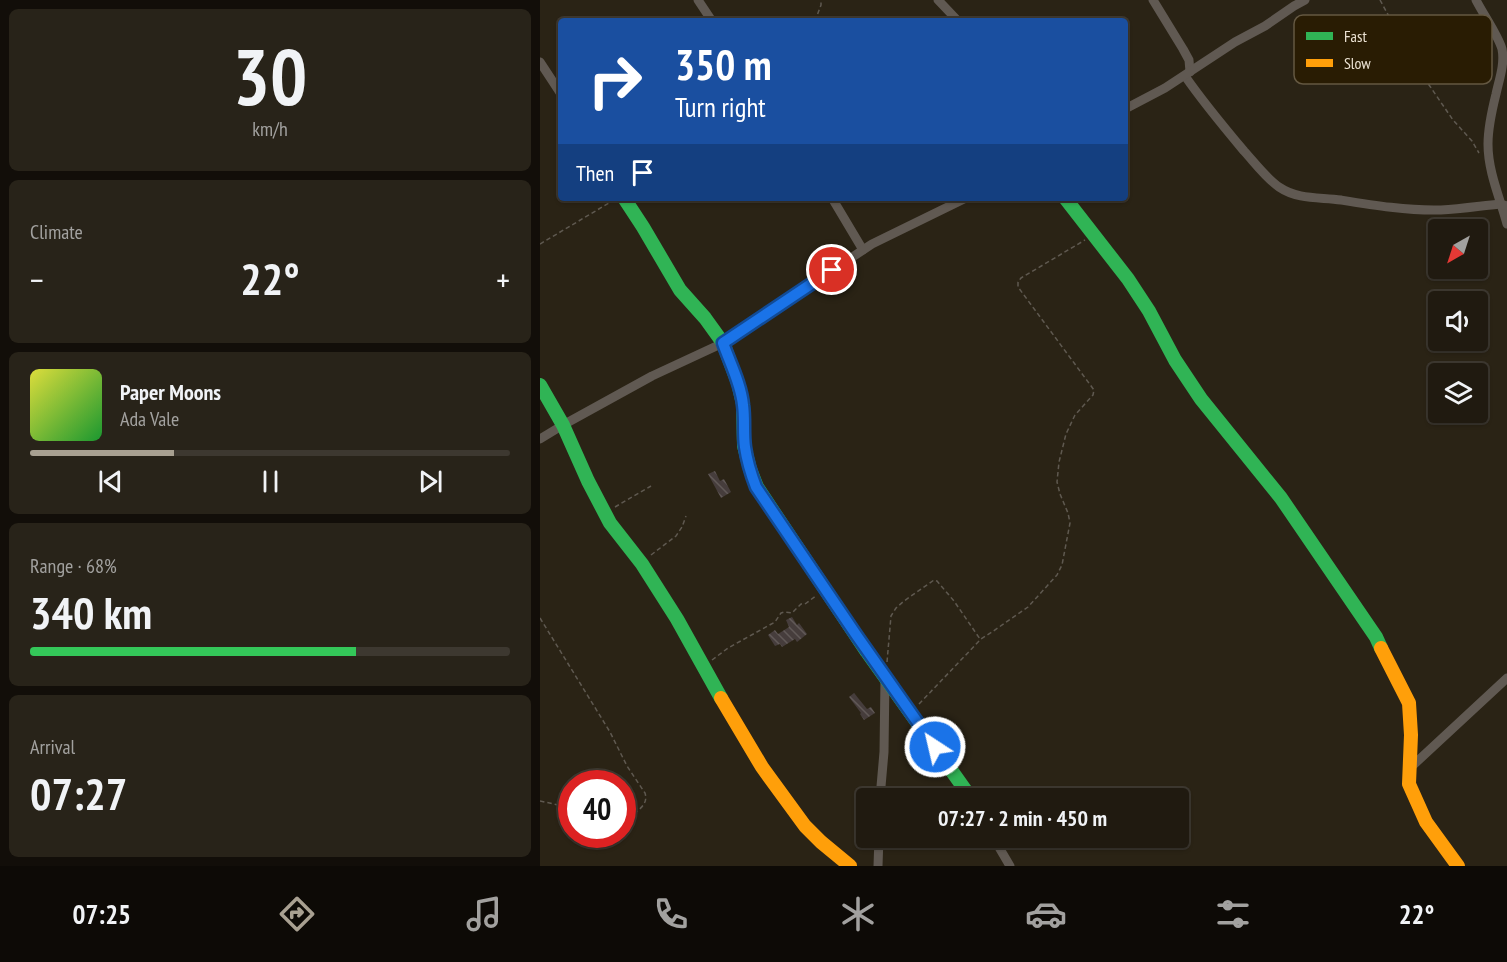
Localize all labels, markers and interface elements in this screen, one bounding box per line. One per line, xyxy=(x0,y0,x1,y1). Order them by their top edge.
legend xyxy=(1294,15,1492,84)
text: 30 xyxy=(233,26,307,127)
text: Fast xyxy=(1344,26,1367,46)
text: 350 m xyxy=(675,37,772,92)
icon: right xyxy=(576,42,654,120)
text: Slow xyxy=(1344,53,1371,73)
text: Turn right xyxy=(675,90,766,124)
text: km/h xyxy=(252,116,288,142)
icon: arrive xyxy=(626,156,659,189)
text: Then xyxy=(576,159,614,187)
text: Climate xyxy=(30,219,83,245)
north arrow xyxy=(1428,219,1488,279)
map controls xyxy=(1428,219,1488,423)
pin xyxy=(806,244,857,295)
text: 22° xyxy=(240,249,300,307)
icon: arrive xyxy=(815,253,848,286)
text: − xyxy=(30,258,44,301)
text: + xyxy=(496,258,510,301)
button: sound xyxy=(1428,291,1488,351)
button: layers xyxy=(1428,363,1488,423)
text: Paper Moons xyxy=(120,378,221,406)
text: Ada Vale xyxy=(120,406,179,432)
icon: previous xyxy=(94,465,127,498)
icon: pause xyxy=(254,465,287,498)
icon: next xyxy=(414,465,447,498)
text: Range · 68% xyxy=(30,553,117,579)
text: 340 km xyxy=(30,583,152,641)
position arrow xyxy=(903,715,967,779)
text: Arrival xyxy=(30,734,75,760)
text: 07:27 xyxy=(30,764,127,822)
speed limit sign: 40 xyxy=(558,770,636,848)
text: 07:27 · 2 min · 450 m xyxy=(938,804,1107,832)
icon: directions xyxy=(276,893,318,935)
icon: music xyxy=(463,893,505,935)
icon: phone xyxy=(650,893,692,935)
icon: climate xyxy=(837,893,879,935)
icon: car xyxy=(1025,893,1067,935)
icon: filters xyxy=(1212,893,1254,935)
text: 07:25 xyxy=(73,897,131,931)
text: 22° xyxy=(1399,897,1434,931)

